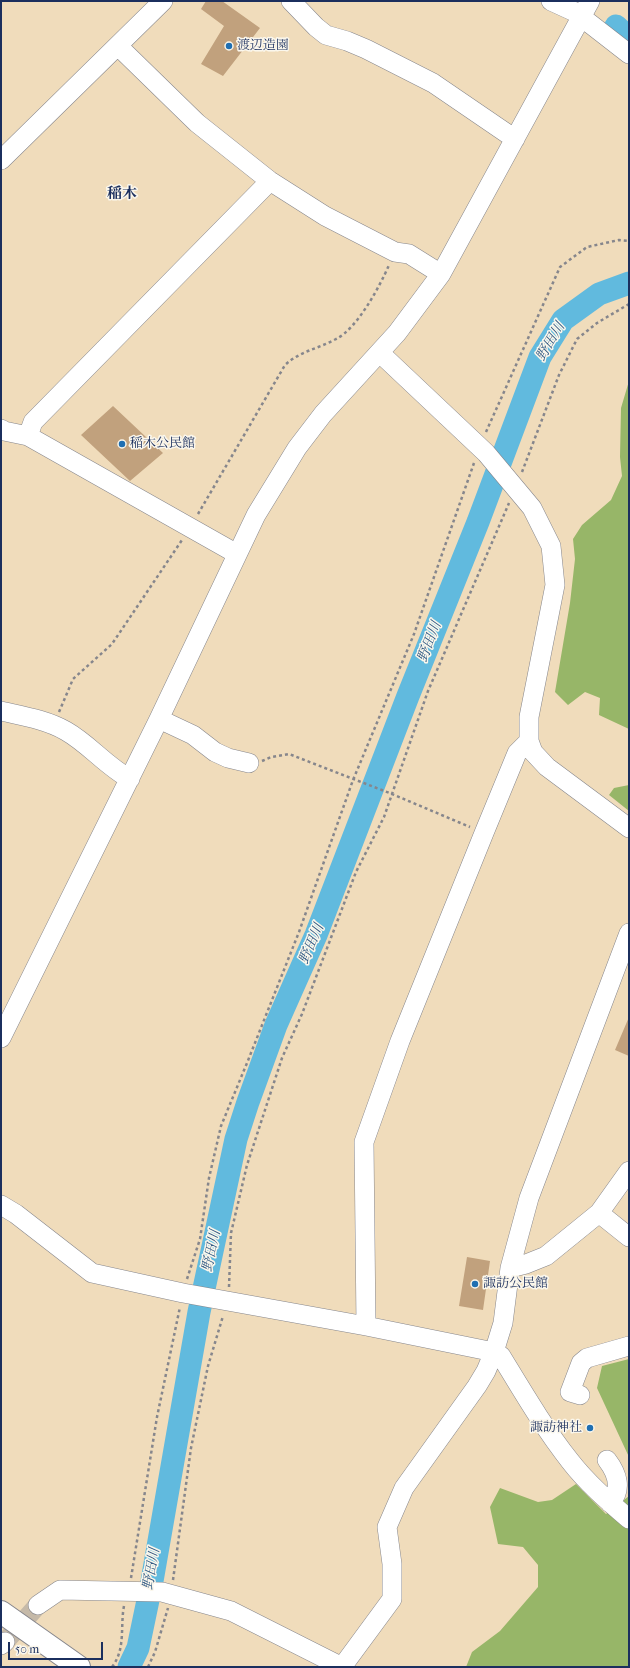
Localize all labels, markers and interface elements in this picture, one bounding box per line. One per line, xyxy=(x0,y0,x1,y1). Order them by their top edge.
place label: 渡辺造園 xyxy=(237,38,289,54)
marker: 渡辺造園 xyxy=(224,41,234,51)
district label: 稲木 xyxy=(107,185,137,203)
water label: 野田川 xyxy=(533,320,569,364)
place label: 稲木公民館 xyxy=(130,436,195,452)
marker: 稲木公民館 xyxy=(117,439,127,449)
water label: 野田川 xyxy=(415,619,445,665)
water label: 野田川 xyxy=(296,921,328,967)
water label: 野田川 xyxy=(199,1229,225,1273)
place label: 諏訪公民館 xyxy=(483,1276,548,1292)
marker: 諏訪公民館 xyxy=(470,1279,480,1289)
place label: 諏訪神社 xyxy=(530,1420,582,1436)
marker: 諏訪神社 xyxy=(585,1423,595,1433)
water label: 野田川 xyxy=(140,1547,164,1591)
scale bar xyxy=(10,1634,105,1660)
text: 50 m xyxy=(15,1642,39,1656)

